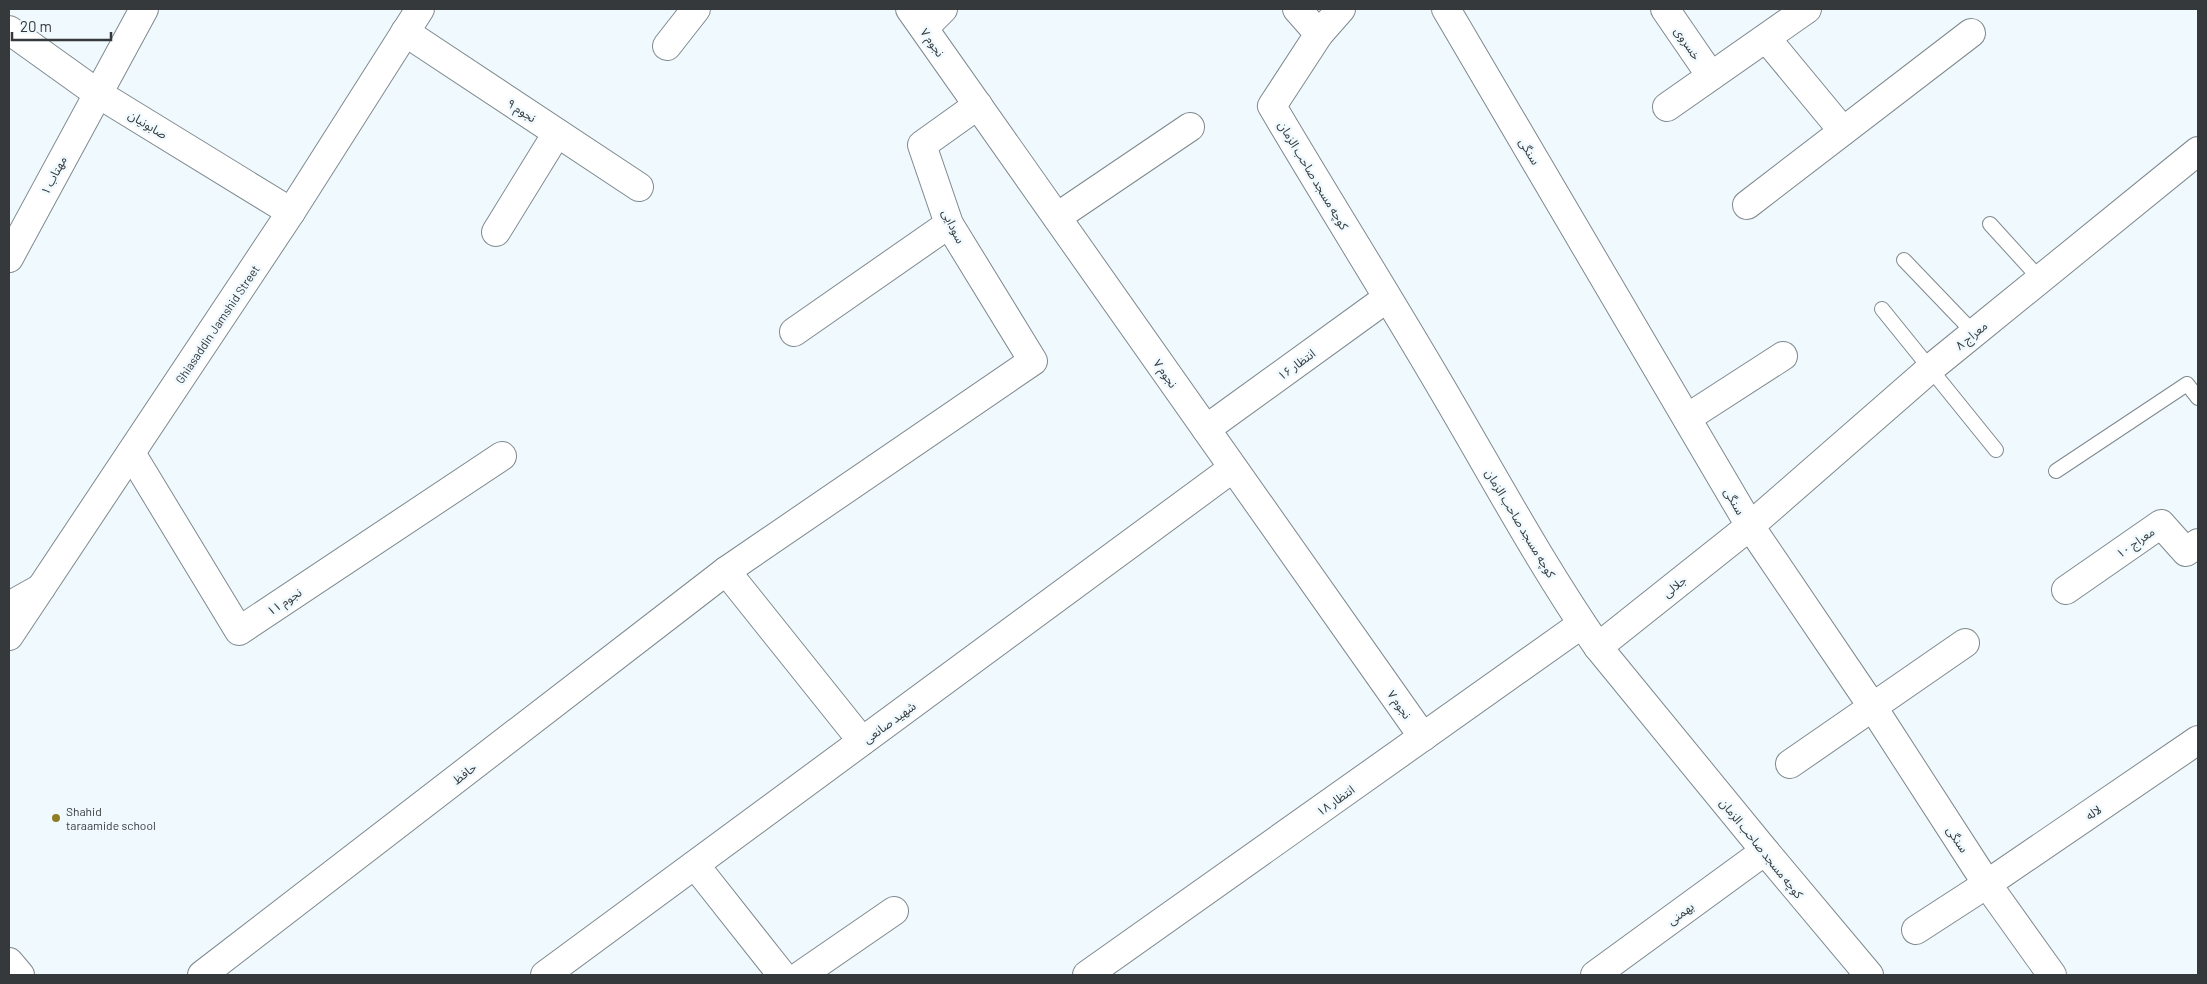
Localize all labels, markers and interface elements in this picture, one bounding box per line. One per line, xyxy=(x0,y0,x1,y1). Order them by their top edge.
scale bar xyxy=(12,10,111,42)
text: 20 m xyxy=(20,17,52,35)
street label: خسروی xyxy=(1671,24,1704,63)
street label: نجوم ۷ xyxy=(916,25,948,61)
street label: نجوم ۹ xyxy=(503,96,539,127)
street label: صابونیان xyxy=(126,107,170,142)
street label: کوچه مسجد صاحب الزمان xyxy=(1274,118,1352,234)
street label: سنگی xyxy=(1516,135,1543,167)
street label: مهتاب ۱ xyxy=(37,153,70,197)
street label: سودایی xyxy=(939,207,968,246)
street label: Ghiasaddin Jamshid Street xyxy=(172,262,262,386)
street label: معراج ۸ xyxy=(1952,318,1992,354)
street label: انتظار ۱۶ xyxy=(1274,346,1318,383)
street label: نجوم ۷ xyxy=(1149,356,1181,392)
street label: کوچه مسجد صاحب الزمان xyxy=(1481,466,1559,582)
street label: سنگی xyxy=(1721,485,1748,517)
street label: معراج ۱۰ xyxy=(2113,524,2159,563)
street label: جلالی xyxy=(1659,572,1689,600)
street label: نجوم ۱۱ xyxy=(264,584,306,620)
street label: نجوم ۷ xyxy=(1383,687,1415,723)
street label: شهید صانعی xyxy=(860,698,919,747)
street label: حافظ xyxy=(449,760,479,786)
street label: انتظار ۱۸ xyxy=(1313,782,1357,819)
street label: کوچه مسجد صاحب الزمان xyxy=(1716,795,1807,903)
street label: لاله xyxy=(2082,802,2104,822)
place label: Shahid taraamide school xyxy=(66,804,156,832)
marker: Shahid taraamide school xyxy=(50,812,62,824)
street label: سنگی xyxy=(1944,823,1972,855)
street label: بهمنی xyxy=(1664,899,1697,928)

